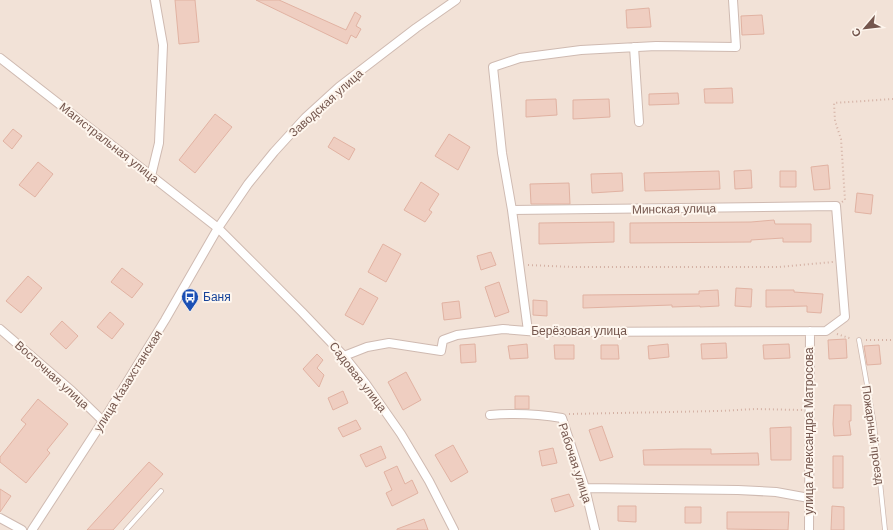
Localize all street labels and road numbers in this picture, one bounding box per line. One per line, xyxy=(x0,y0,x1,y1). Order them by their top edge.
street label: Заводская улица xyxy=(286,66,366,140)
street label: Магистральная улица xyxy=(57,100,162,186)
street label: Минская улица xyxy=(632,201,717,217)
street label: Берёзовая улица xyxy=(531,324,627,338)
street label: улица Казахстанская xyxy=(91,328,165,434)
street label: Восточная улица xyxy=(12,338,92,412)
street label: Садовая улица xyxy=(326,339,390,415)
street label: улица Александра Матросова xyxy=(802,347,816,515)
street label: Пожарный проезд xyxy=(859,384,887,486)
street label: Рабочая улица xyxy=(555,421,595,505)

